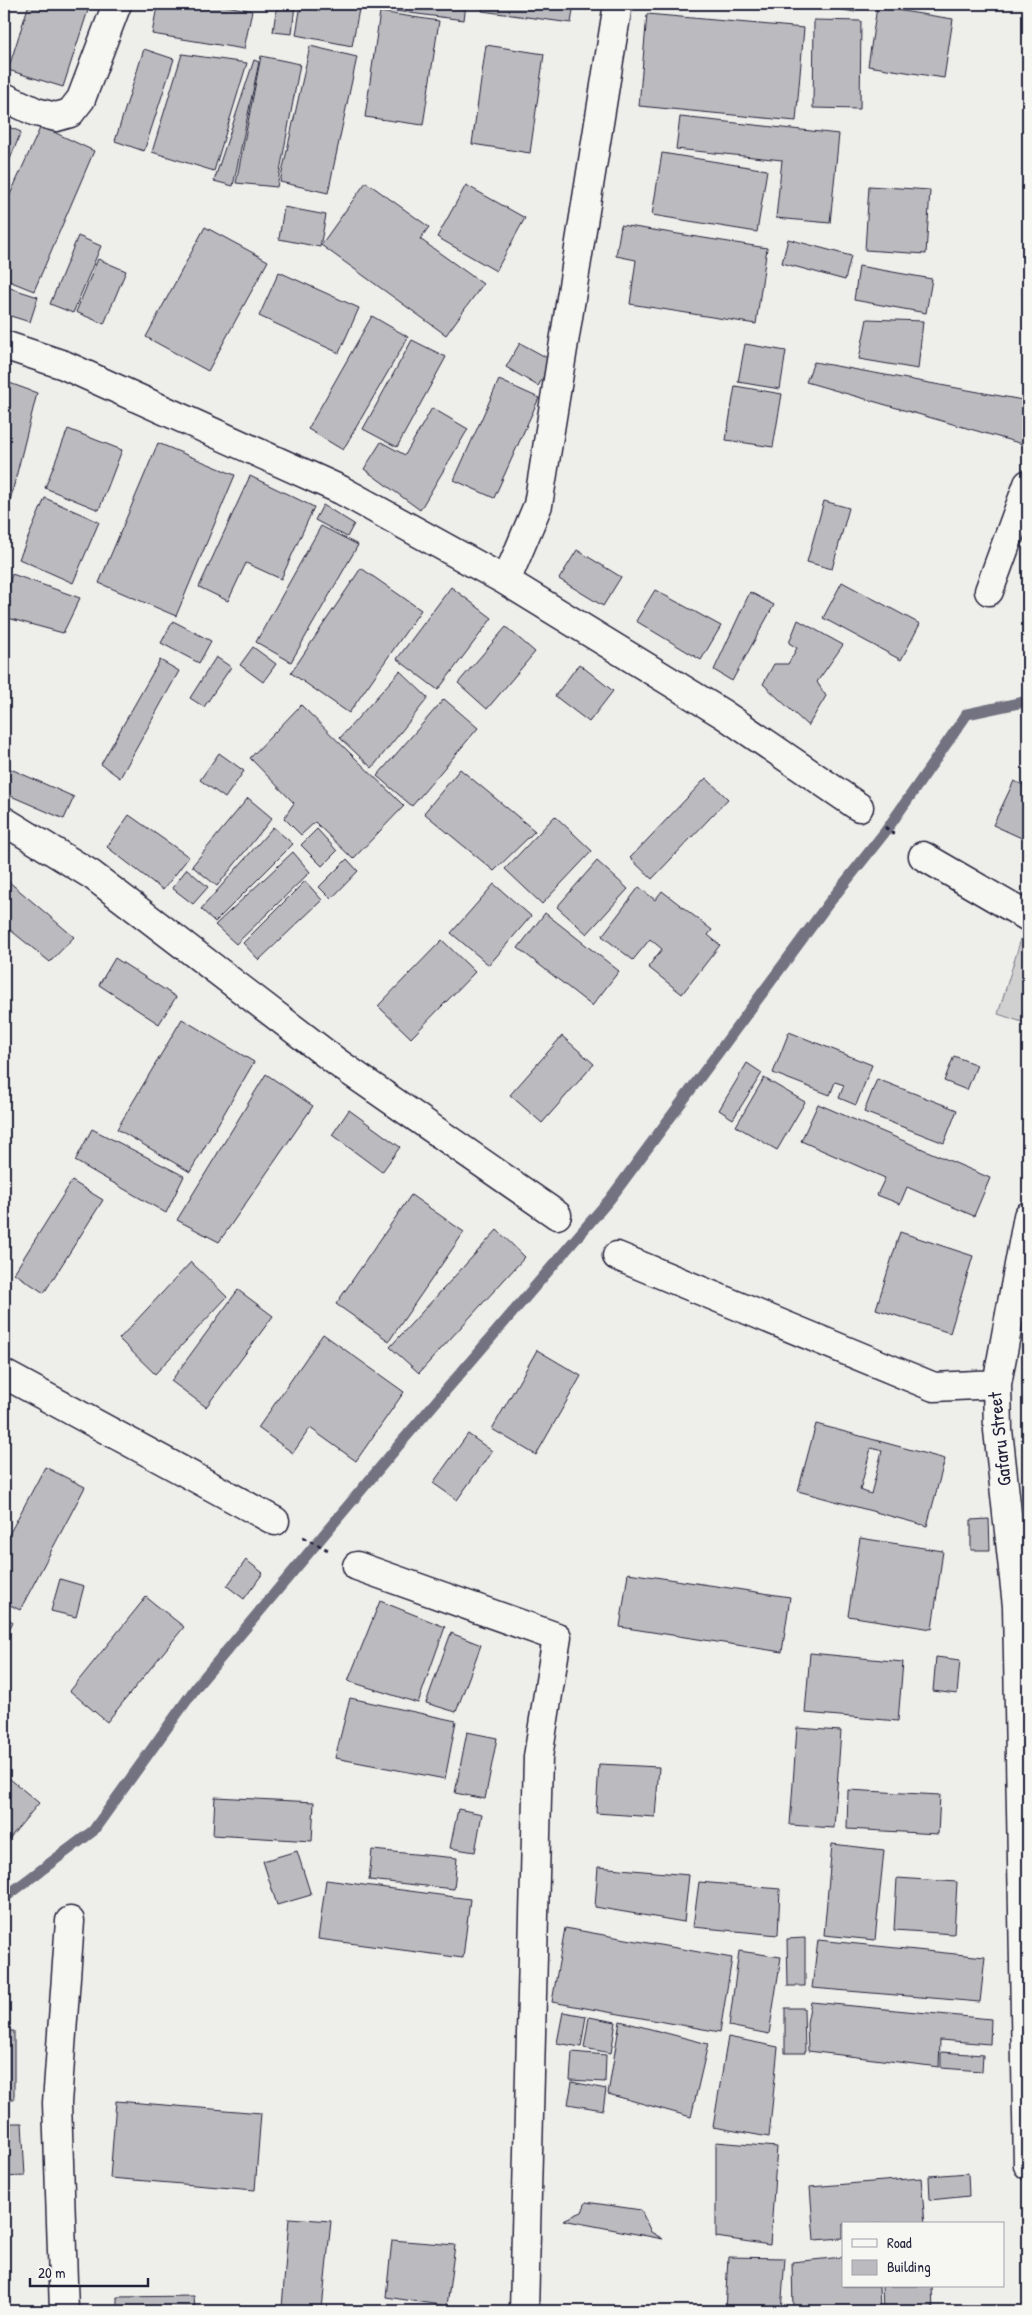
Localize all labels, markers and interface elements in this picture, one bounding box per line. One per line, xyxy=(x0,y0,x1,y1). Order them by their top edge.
street label: Gafaru Street xyxy=(981,1390,1017,1487)
legend xyxy=(842,2222,1004,2288)
text: Road xyxy=(887,2232,912,2253)
scale bar xyxy=(30,2255,148,2287)
text: Building xyxy=(887,2256,931,2277)
text: 20 m xyxy=(38,2262,65,2283)

